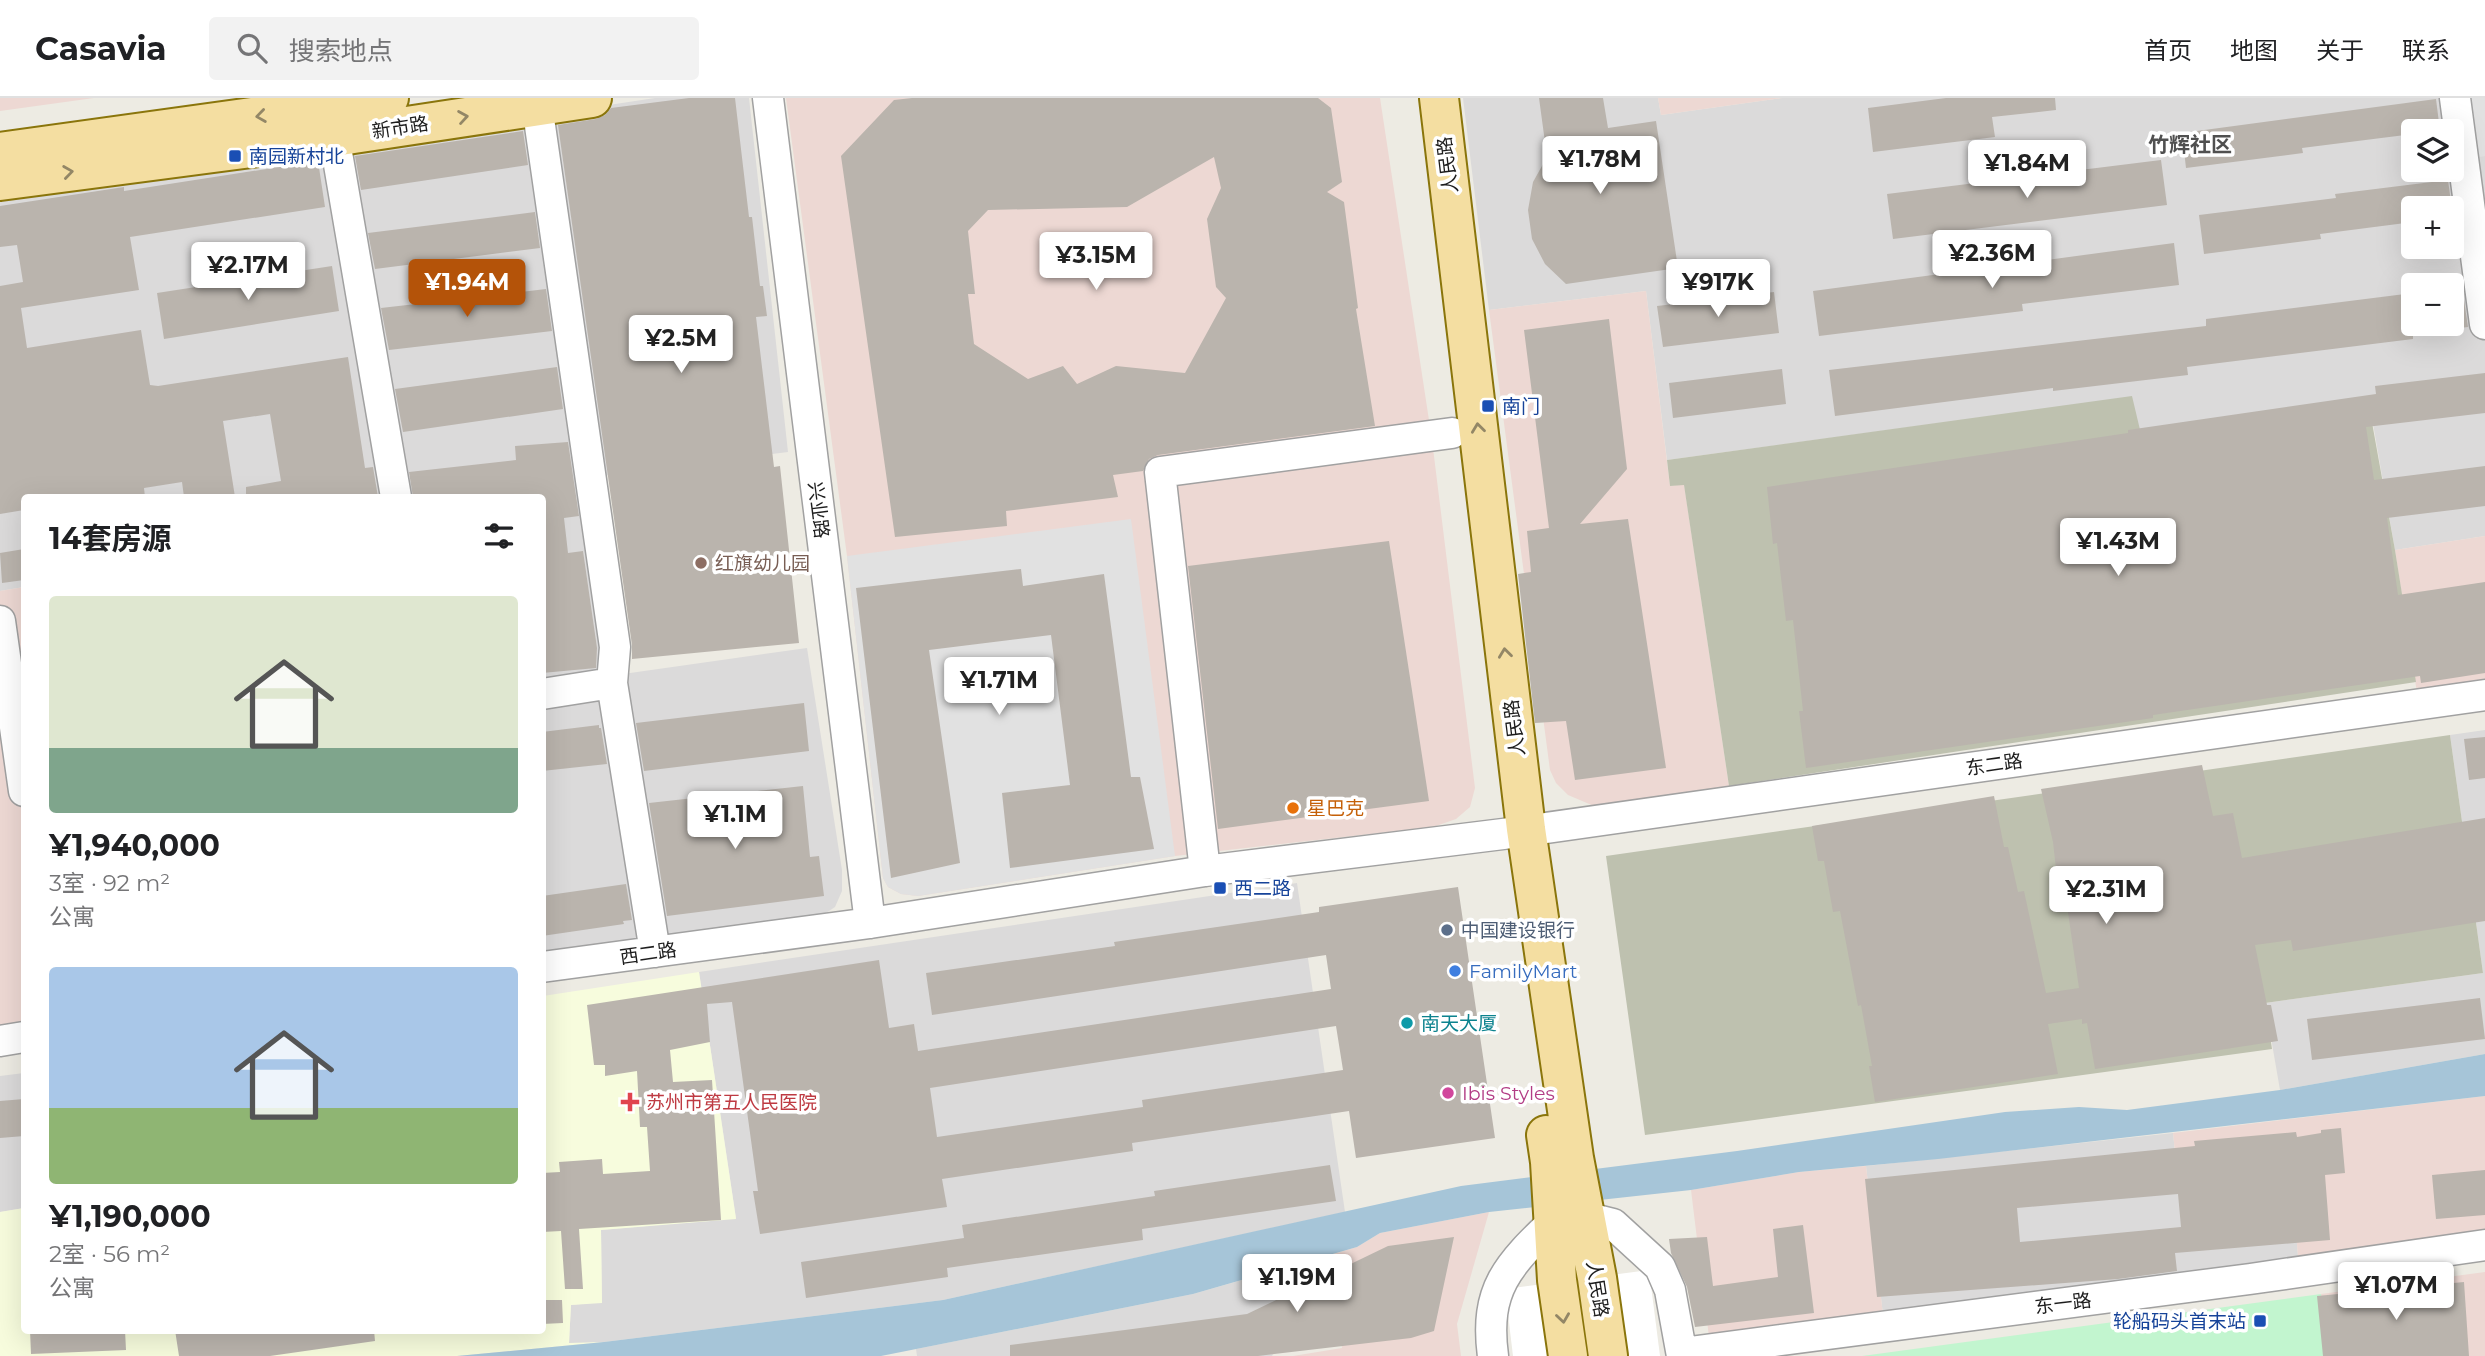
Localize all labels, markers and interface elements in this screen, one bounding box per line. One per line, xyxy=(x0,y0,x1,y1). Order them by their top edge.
search box xyxy=(209,17,699,80)
text: Casavia xyxy=(35,28,167,68)
icon: search xyxy=(233,29,271,67)
text: 搜索地点 xyxy=(289,35,393,67)
text: 首页 xyxy=(2144,36,2192,65)
text: 地图 xyxy=(2230,36,2278,65)
text: 关于 xyxy=(2316,36,2364,65)
text: 联系 xyxy=(2402,36,2450,65)
one-way arrow xyxy=(256,109,267,124)
one-way arrow xyxy=(457,110,469,125)
street label: 新市路 xyxy=(370,112,430,143)
map controls xyxy=(2401,119,2464,336)
button: layers xyxy=(2401,119,2464,182)
district label: 竹辉社区 xyxy=(2148,132,2232,157)
street label: 人民路 xyxy=(1433,135,1462,195)
pin: ¥1.78M xyxy=(1543,136,1657,196)
pin: ¥1.84M xyxy=(1970,140,2084,200)
place label: 南园新村北 xyxy=(249,145,344,168)
text: ¥1.78M xyxy=(1558,145,1642,173)
marker: 南园新村北 xyxy=(227,148,243,164)
text: ¥1.84M xyxy=(1984,149,2070,177)
one-way arrow xyxy=(62,164,73,179)
button: + xyxy=(2401,196,2464,259)
pin: ¥2.36M xyxy=(1935,230,2049,290)
pin: ¥3.15M xyxy=(1039,232,1153,292)
text: ¥2.36M xyxy=(1948,239,2036,267)
text: ¥3.15M xyxy=(1055,241,1137,269)
pin: ¥2.17M xyxy=(191,242,305,302)
text: ¥2.17M xyxy=(207,251,289,279)
pin: ¥1.94M xyxy=(410,260,524,319)
pin: ¥917K xyxy=(1669,260,1767,319)
text: ¥1.94M xyxy=(424,268,510,296)
text: ¥917K xyxy=(1682,268,1754,296)
button: − xyxy=(2401,273,2464,336)
pin: ¥2.5M xyxy=(632,316,730,375)
text: ¥2.5M xyxy=(645,324,717,352)
place label: 南门 xyxy=(1502,395,1540,418)
marker: 南门 xyxy=(1480,398,1496,414)
one-way arrow xyxy=(1471,422,1486,433)
street label: 兴业路 xyxy=(804,480,833,540)
icon: filters xyxy=(480,517,518,555)
pin: ¥1.43M xyxy=(2061,518,2175,578)
text: 14套房源 xyxy=(49,520,171,557)
text: ¥1.43M xyxy=(2076,527,2160,555)
place label: 红旗幼儿园 xyxy=(715,552,810,575)
marker: 红旗幼儿园 xyxy=(693,555,709,571)
icon: home xyxy=(221,641,347,767)
one-way arrow xyxy=(1498,648,1513,659)
pin: ¥1.71M xyxy=(942,658,1056,717)
text: ¥1.71M xyxy=(960,666,1038,694)
street label: 人民路 xyxy=(1500,698,1529,758)
street label: 东二路 xyxy=(1964,749,2024,780)
pin: ¥1.1M xyxy=(686,792,784,851)
place label: 星巴克 xyxy=(1307,797,1364,820)
text: ¥1.1M xyxy=(703,800,767,828)
marker: 星巴克 xyxy=(1285,800,1301,816)
text: ¥1,940,000 xyxy=(49,827,220,864)
pin: ¥2.31M xyxy=(2049,866,2163,926)
text: 3室 · 92 m² xyxy=(49,869,170,897)
text: ¥2.31M xyxy=(2065,875,2147,903)
place label: 西二路 xyxy=(1234,877,1291,900)
marker: 西二路 xyxy=(1212,880,1228,896)
text: 公寓 xyxy=(49,903,95,931)
place label: 中国建设银行 xyxy=(1461,919,1575,942)
marker: 中国建设银行 xyxy=(1439,922,1455,938)
street label: 西二路 xyxy=(618,938,678,969)
place label: FamilyMart xyxy=(1469,960,1578,983)
marker: FamilyMart xyxy=(1447,963,1463,979)
icon: home xyxy=(221,1012,347,1138)
place label: 南天大厦 xyxy=(1421,1012,1497,1035)
marker: 南天大厦 xyxy=(1399,1015,1415,1031)
place label: Ibis Styles xyxy=(1462,1082,1555,1105)
marker: Ibis Styles xyxy=(1440,1085,1456,1101)
place label: 苏州市第五人民医院 xyxy=(646,1091,817,1114)
marker: 苏州市第五人民医院 xyxy=(620,1092,640,1112)
text: ¥1,190,000 xyxy=(49,1198,211,1235)
text: 2室 · 56 m² xyxy=(49,1240,170,1268)
pin: ¥1.19M xyxy=(1240,1254,1354,1314)
street label: 人民路 xyxy=(1582,1259,1613,1319)
pin: ¥1.07M xyxy=(2339,1262,2453,1322)
text: ¥1.19M xyxy=(1258,1263,1336,1291)
text: ¥1.07M xyxy=(2354,1271,2438,1299)
text: 公寓 xyxy=(49,1274,95,1302)
street label: 东一路 xyxy=(2033,1289,2093,1318)
place label: 轮船码头首末站 xyxy=(2113,1310,2246,1333)
one-way arrow xyxy=(1555,1312,1570,1324)
marker: 轮船码头首末站 xyxy=(2252,1313,2268,1329)

